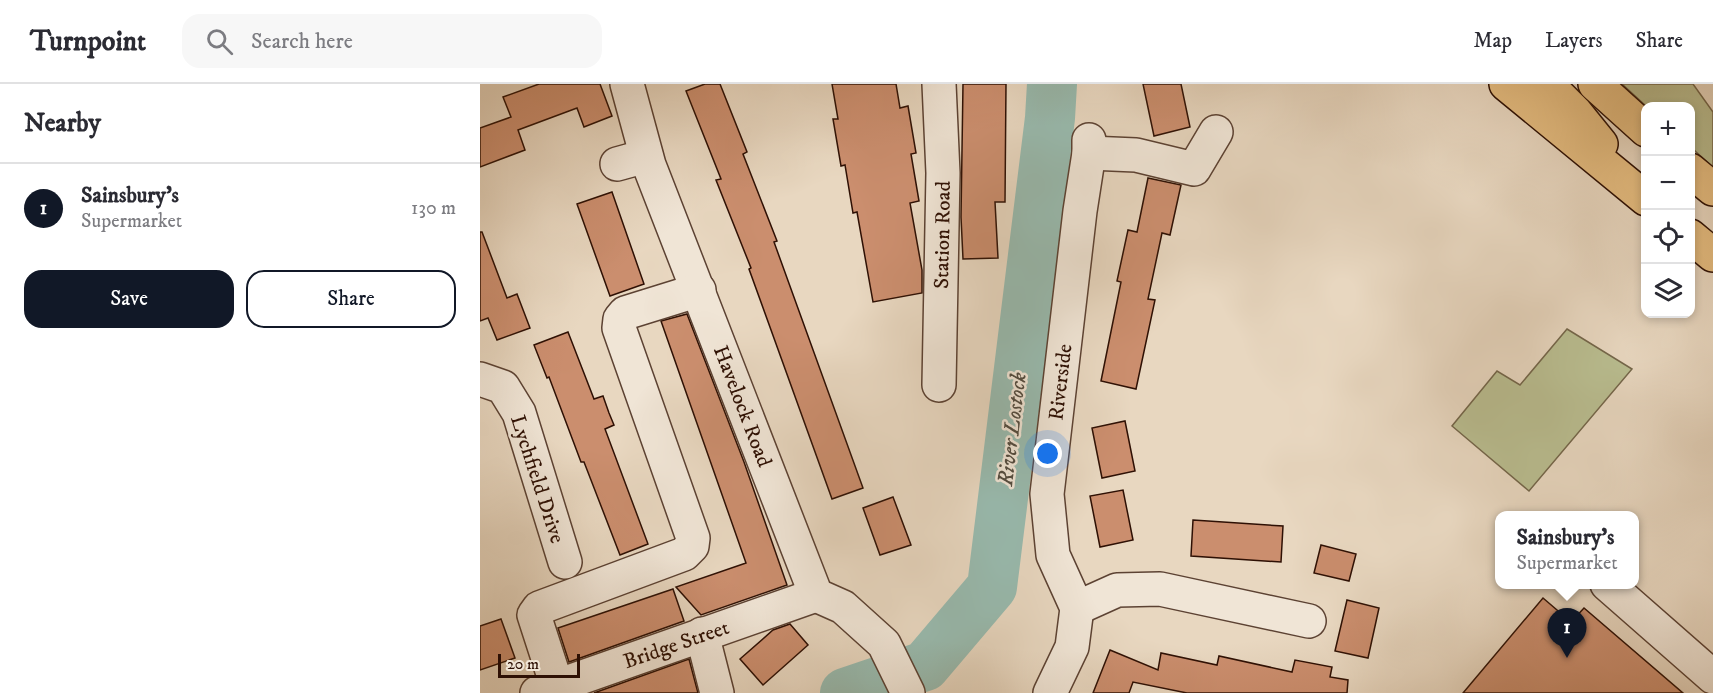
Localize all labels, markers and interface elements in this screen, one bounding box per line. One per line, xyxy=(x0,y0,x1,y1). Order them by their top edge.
search box xyxy=(182,14,602,68)
text: Turnpoint xyxy=(30,24,146,59)
icon: search xyxy=(203,25,236,58)
text: Search here xyxy=(251,28,353,55)
text: Map xyxy=(1473,28,1512,54)
text: Layers xyxy=(1545,28,1603,54)
text: Share xyxy=(1636,28,1683,54)
map controls xyxy=(1641,102,1695,318)
button: + xyxy=(1641,102,1695,156)
text: Nearby xyxy=(24,107,101,140)
button: − xyxy=(1641,156,1695,210)
street label: Station Road xyxy=(929,180,957,289)
text: Sainsbury's xyxy=(81,182,179,209)
text: 1 xyxy=(40,196,47,221)
text: 130 m xyxy=(411,196,456,221)
text: Supermarket xyxy=(81,209,182,234)
button: locate xyxy=(1641,210,1695,264)
button: layers xyxy=(1641,264,1695,318)
button: Save xyxy=(24,270,234,328)
button: Share xyxy=(246,270,456,328)
street label: Havelock Road xyxy=(707,342,777,471)
street label: Riverside xyxy=(1043,342,1079,422)
water label: River Lostock xyxy=(992,370,1033,488)
street label: Lychfield Drive xyxy=(504,412,570,547)
your location xyxy=(1033,439,1062,468)
popup xyxy=(1495,511,1639,589)
text: Sainsbury's xyxy=(1516,524,1614,551)
text: Supermarket xyxy=(1516,551,1618,576)
pin: 1 xyxy=(1548,608,1586,658)
street label: Bridge Street xyxy=(620,615,733,675)
scale bar xyxy=(498,651,580,678)
text: 20 m xyxy=(507,654,539,674)

